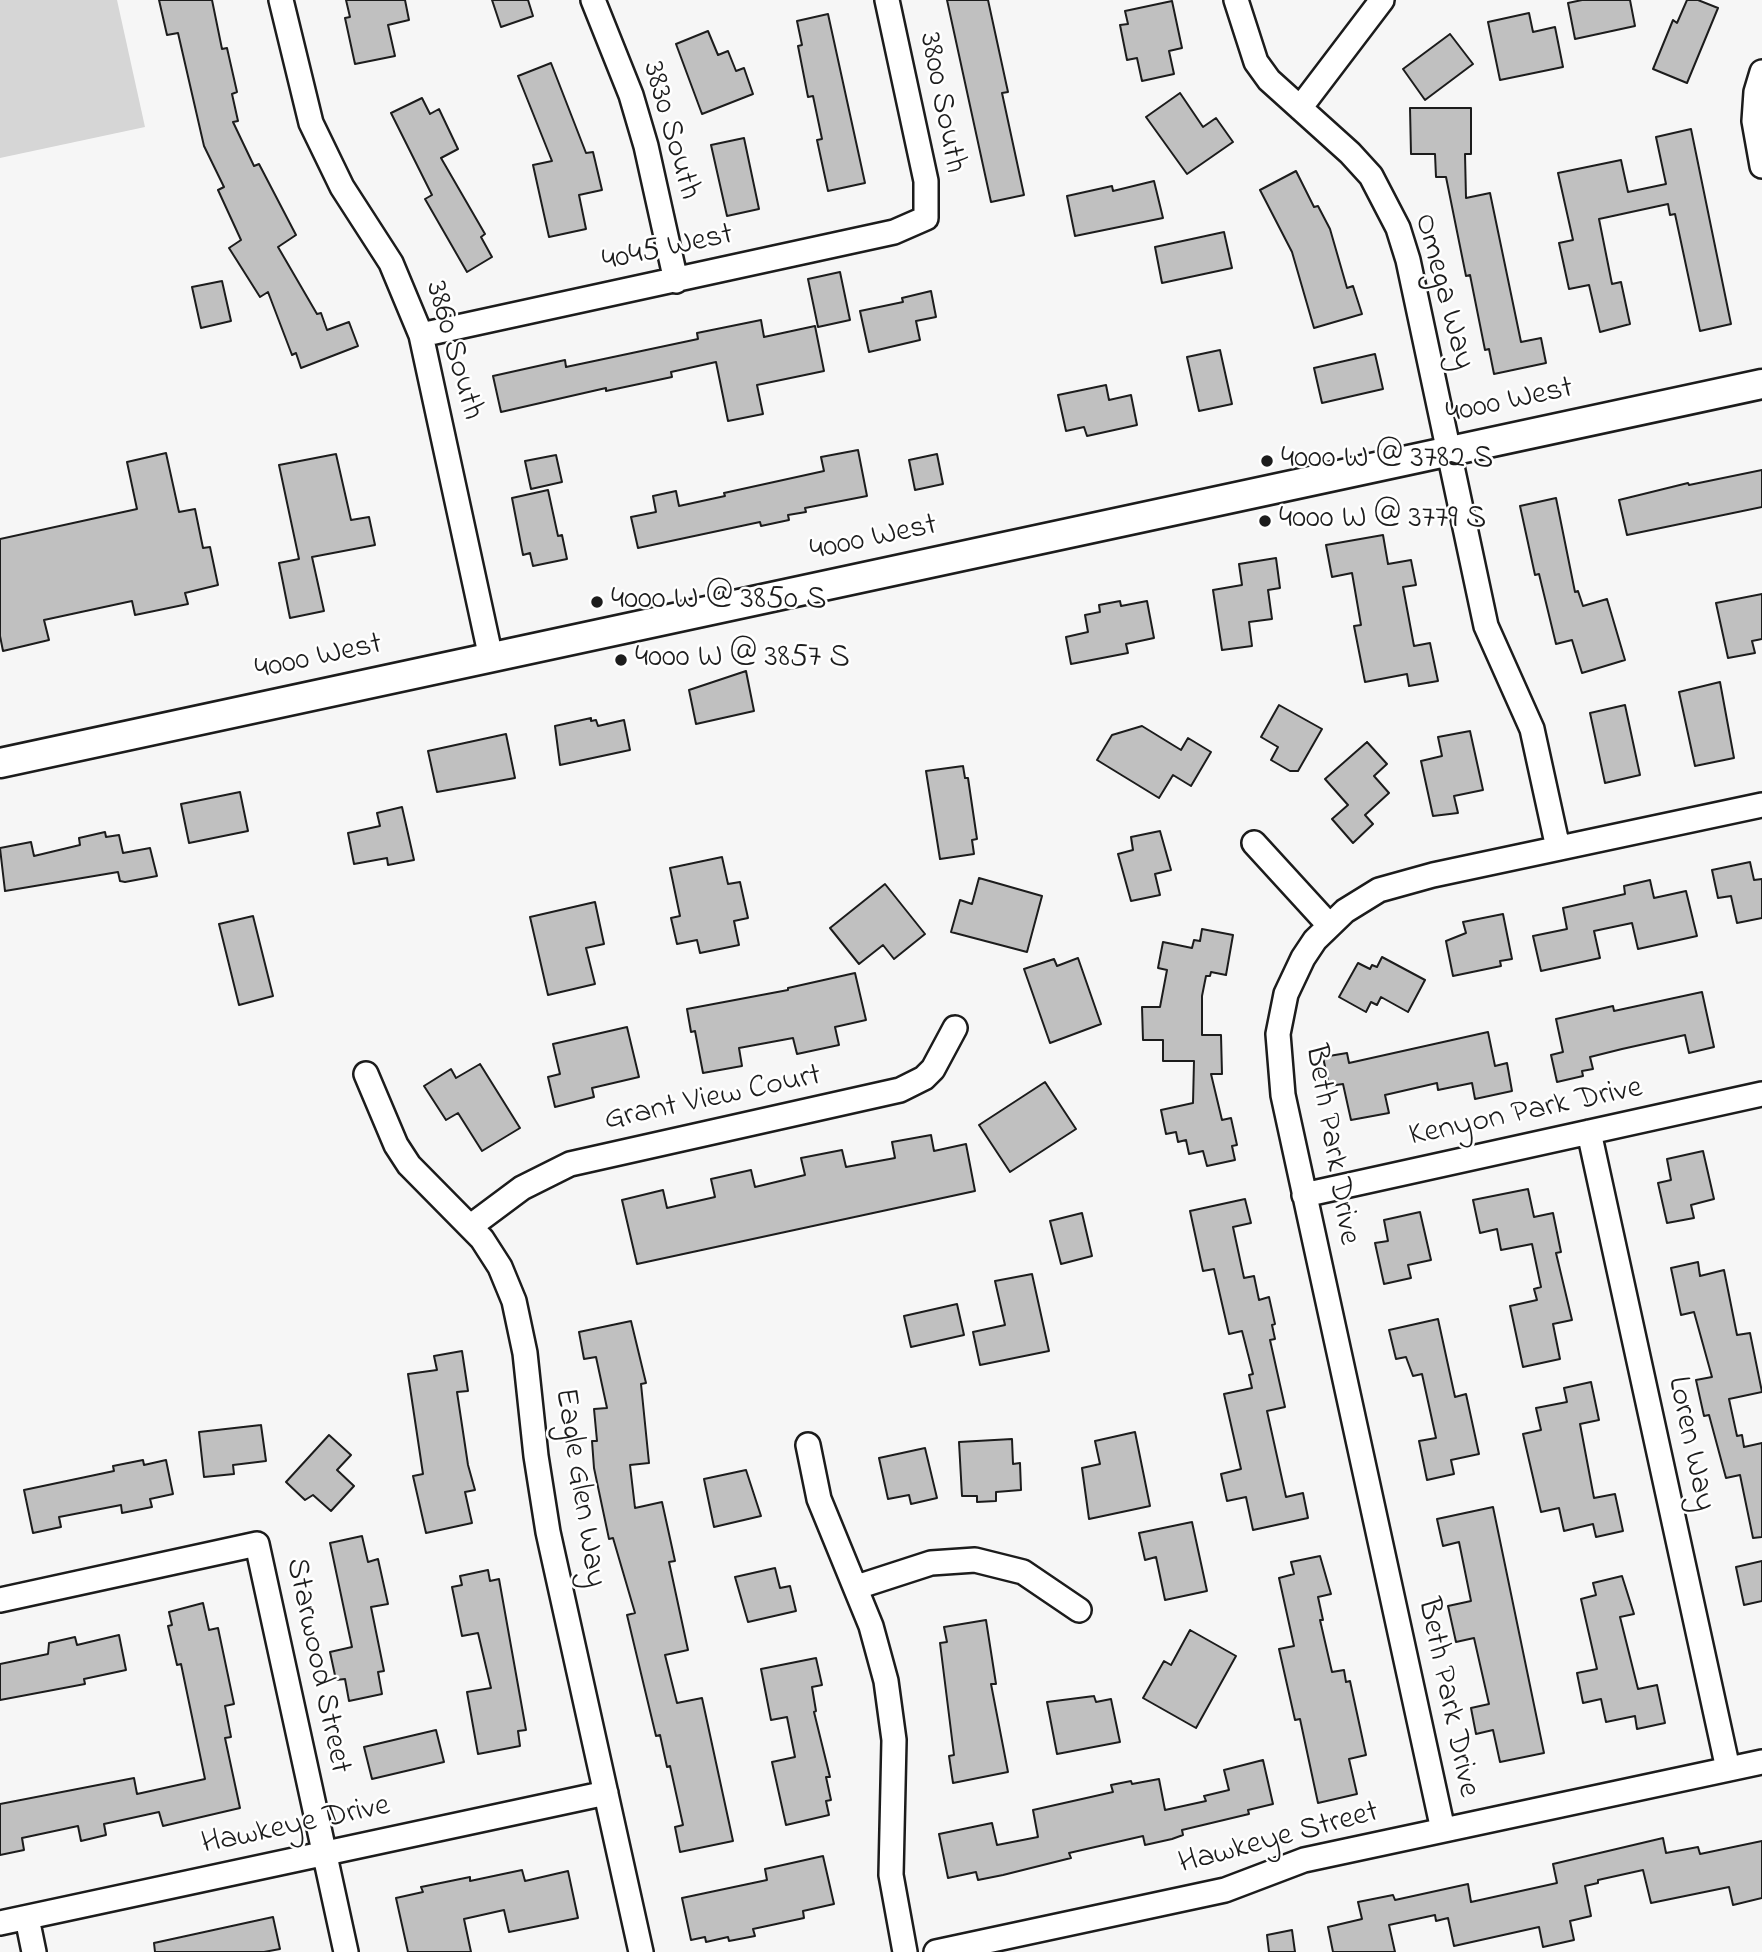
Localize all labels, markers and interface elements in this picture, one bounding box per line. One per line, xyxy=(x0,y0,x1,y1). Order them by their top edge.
street label: 3800 South xyxy=(908,30,972,176)
street label: 3830 South xyxy=(631,58,707,204)
street label: Omega Way xyxy=(1403,210,1481,374)
street label: 4045 West xyxy=(599,217,737,283)
street label: 3860 South xyxy=(414,277,490,425)
street label: 4000 West xyxy=(1443,371,1577,435)
place label: 4000 W @ 3782 S xyxy=(1281,442,1493,480)
marker: 4000 W @ 3782 S xyxy=(1259,453,1275,469)
place label: 4000 W @ 3779 S xyxy=(1279,502,1486,540)
street label: 4000 West xyxy=(807,508,941,572)
marker: 4000 W @ 3779 S xyxy=(1257,513,1273,529)
place label: 4000 W @ 3850 S xyxy=(611,583,826,621)
marker: 4000 W @ 3850 S xyxy=(589,594,605,610)
street label: 4000 West xyxy=(252,627,386,691)
place label: 4000 W @ 3857 S xyxy=(635,641,850,679)
marker: 4000 W @ 3857 S xyxy=(613,652,629,668)
street label: Beth Park Drive xyxy=(1294,1042,1366,1248)
street label: Grant View Court xyxy=(601,1058,825,1142)
street label: Kenyon Park Drive xyxy=(1406,1071,1646,1157)
street label: Loren Way xyxy=(1656,1373,1722,1515)
street label: Eagle Glen Way xyxy=(543,1386,613,1590)
street label: Starwood Street xyxy=(274,1555,358,1777)
street label: Beth Park Drive xyxy=(1406,1595,1486,1801)
street label: Hawkeye Drive xyxy=(198,1788,394,1866)
street label: Hawkeye Street xyxy=(1175,1795,1383,1885)

